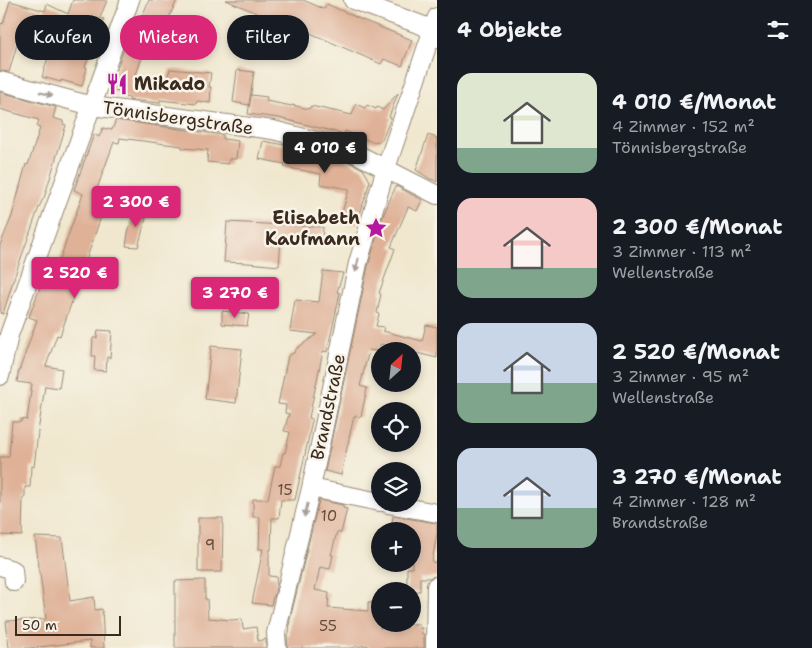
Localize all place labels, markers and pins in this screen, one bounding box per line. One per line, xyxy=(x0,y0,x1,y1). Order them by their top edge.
restaurant icon: Mikado xyxy=(104,71,130,97)
place label: Mikado xyxy=(134,72,205,96)
pin: 4 010 € xyxy=(279,132,371,174)
pin: 2 300 € xyxy=(90,186,182,228)
place label: Elisabeth Kaufmann xyxy=(265,206,360,251)
place icon: Elisabeth Kaufmann xyxy=(363,215,389,241)
pin: 2 520 € xyxy=(29,256,121,299)
pin: 3 270 € xyxy=(189,276,281,319)

